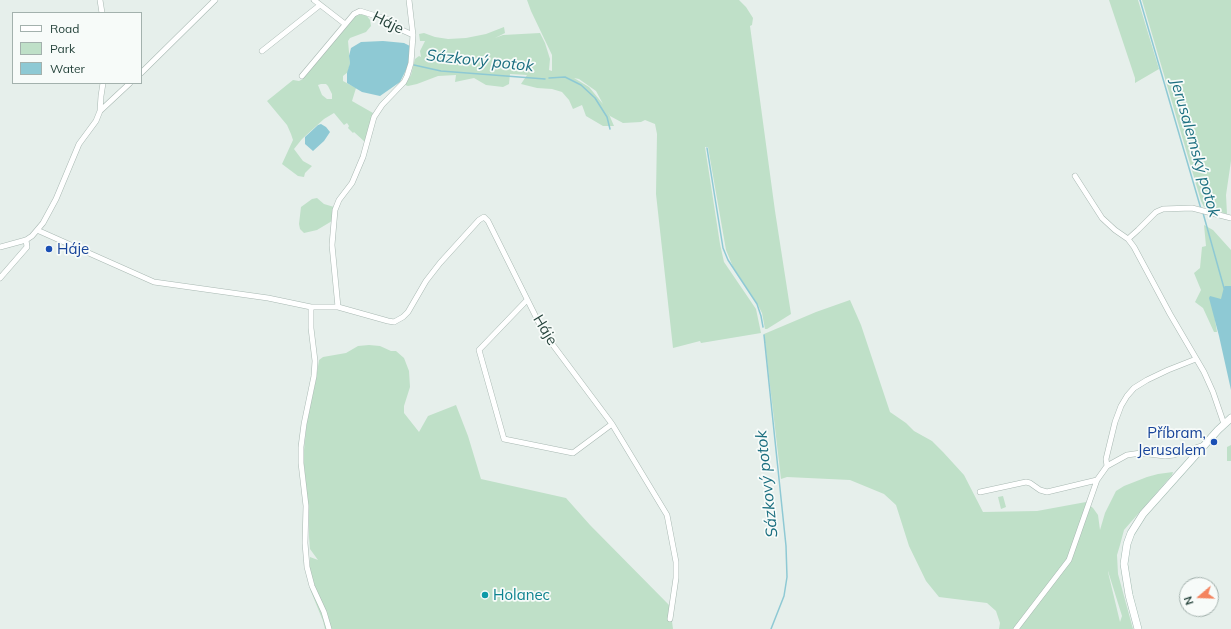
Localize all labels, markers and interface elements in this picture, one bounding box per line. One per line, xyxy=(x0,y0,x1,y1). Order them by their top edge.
street label: Háje xyxy=(370,8,406,38)
legend xyxy=(12,12,142,84)
text: Road xyxy=(50,21,79,36)
text: Park xyxy=(50,41,75,56)
water label: Sázkový potok xyxy=(425,46,535,76)
text: Water xyxy=(50,61,85,76)
water label: Jerusalemský potok xyxy=(1166,77,1224,219)
place label: Háje xyxy=(57,240,89,258)
marker: Háje xyxy=(44,244,54,254)
street label: Háje xyxy=(529,312,561,348)
place label: Příbram, Jerusalem xyxy=(1137,424,1206,459)
water label: Sázkový potok xyxy=(752,429,782,539)
marker: Příbram, Jerusalem xyxy=(1209,437,1219,447)
north arrow xyxy=(1179,577,1219,617)
place label: Holanec xyxy=(493,586,550,604)
marker: Holanec xyxy=(480,590,490,600)
text: N xyxy=(1181,594,1197,607)

